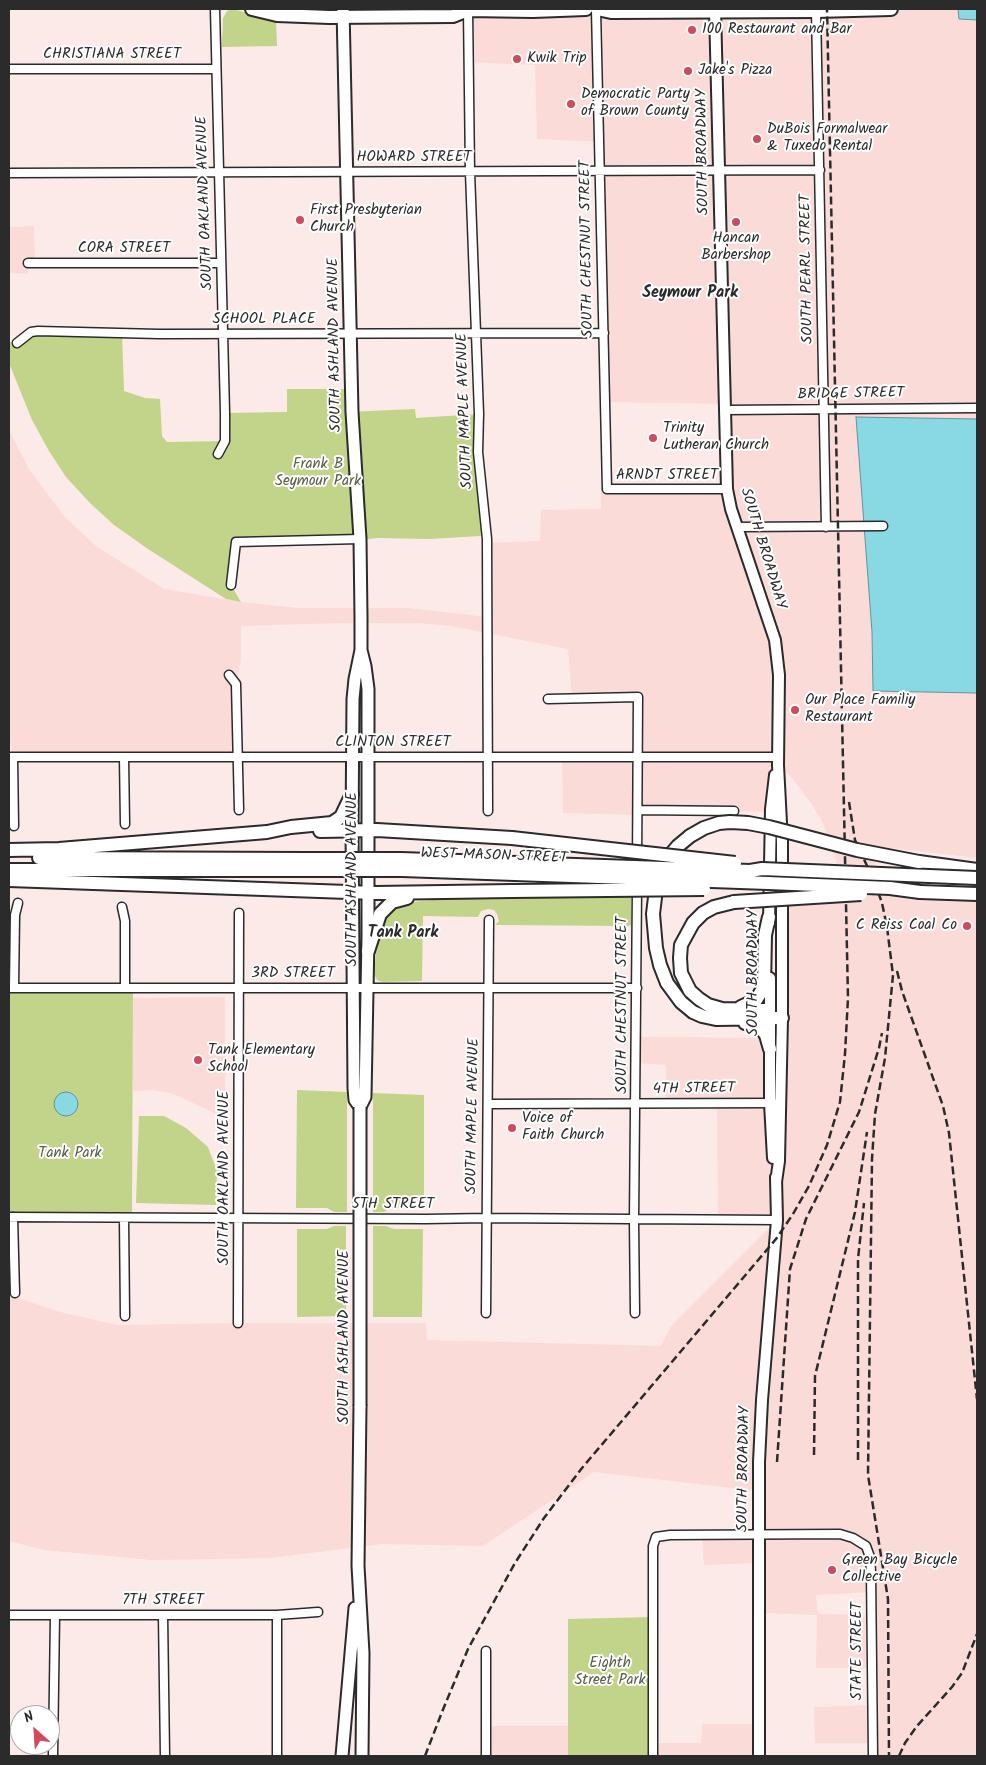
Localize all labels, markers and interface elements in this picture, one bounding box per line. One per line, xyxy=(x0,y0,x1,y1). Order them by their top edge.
place label: 100 Restaurant and Bar xyxy=(702,21,852,39)
marker: 100 Restaurant and Bar xyxy=(686,24,698,36)
street label: CHRISTIANA STREET xyxy=(43,46,181,64)
place label: Kwik Trip xyxy=(527,50,586,68)
marker: Kwik Trip xyxy=(511,53,523,65)
place label: Jake's Pizza xyxy=(698,62,772,80)
marker: Jake's Pizza xyxy=(682,65,694,77)
place label: Democratic Party of Brown County xyxy=(581,86,690,121)
street label: SOUTH BROADWAY xyxy=(694,89,714,215)
marker: Democratic Party of Brown County xyxy=(565,98,577,110)
street label: SOUTH OAKLAND AVENUE xyxy=(194,116,218,290)
place label: DuBois Formalwear & Tuxedo Rental xyxy=(767,121,887,156)
marker: DuBois Formalwear & Tuxedo Rental xyxy=(751,133,763,145)
street label: HOWARD STREET xyxy=(357,149,471,167)
street label: SOUTH CHESTNUT STREET xyxy=(577,160,599,338)
street label: SOUTH PEARL STREET xyxy=(798,194,818,344)
place label: First Presbyterian Church xyxy=(310,202,422,237)
marker: First Presbyterian Church xyxy=(294,214,306,226)
marker: Hancan Barbershop xyxy=(730,216,742,228)
place label: Hancan Barbershop xyxy=(701,230,771,265)
street label: CORA STREET xyxy=(78,240,170,258)
street label: SOUTH ASHLAND AVENUE xyxy=(325,258,347,432)
district label: Seymour Park xyxy=(642,284,738,304)
street label: SCHOOL PLACE xyxy=(213,311,315,329)
street label: SOUTH MAPLE AVENUE xyxy=(454,333,478,489)
street label: BRIDGE STREET xyxy=(797,385,905,405)
place label: Trinity Lutheran Church xyxy=(663,420,769,455)
marker: Trinity Lutheran Church xyxy=(647,432,659,444)
park label: Frank B Seymour Park xyxy=(275,456,361,491)
street label: ARNDT STREET xyxy=(616,467,718,485)
street label: SOUTH BROADWAY xyxy=(735,486,789,612)
place label: Our Place Familiy Restaurant xyxy=(805,692,915,727)
marker: Our Place Familiy Restaurant xyxy=(789,704,801,716)
street label: CLINTON STREET xyxy=(335,734,451,752)
street label: SOUTH ASHLAND AVENUE xyxy=(344,792,362,966)
street label: WEST MASON STREET xyxy=(420,845,568,869)
street label: SOUTH BROADWAY xyxy=(745,910,763,1036)
street label: SOUTH CHESTNUT STREET xyxy=(614,916,632,1094)
place label: C Reiss Coal Co xyxy=(856,917,957,935)
marker: C Reiss Coal Co xyxy=(961,920,973,932)
district label: Tank Park xyxy=(368,924,438,944)
street label: 3RD STREET xyxy=(251,965,335,983)
street label: SOUTH MAPLE AVENUE xyxy=(464,1038,484,1194)
place label: Tank Elementary School xyxy=(208,1042,315,1077)
marker: Tank Elementary School xyxy=(192,1054,204,1066)
street label: 4TH STREET xyxy=(653,1080,735,1100)
street label: SOUTH OAKLAND AVENUE xyxy=(216,1091,234,1265)
place label: Voice of Faith Church xyxy=(522,1110,604,1145)
marker: Voice of Faith Church xyxy=(506,1122,518,1134)
park label: Tank Park xyxy=(38,1145,102,1163)
street label: 5TH STREET xyxy=(352,1196,434,1214)
street label: SOUTH ASHLAND AVENUE xyxy=(336,1250,354,1424)
street label: SOUTH BROADWAY xyxy=(735,1406,755,1532)
place label: Green Bay Bicycle Collective xyxy=(842,1552,957,1587)
marker: Green Bay Bicycle Collective xyxy=(826,1564,838,1576)
street label: 7TH STREET xyxy=(122,1592,204,1610)
street label: STATE STREET xyxy=(849,1602,867,1700)
park label: Eighth Street Park xyxy=(574,1655,646,1690)
north arrow xyxy=(10,1705,60,1755)
text: N xyxy=(20,1706,38,1729)

